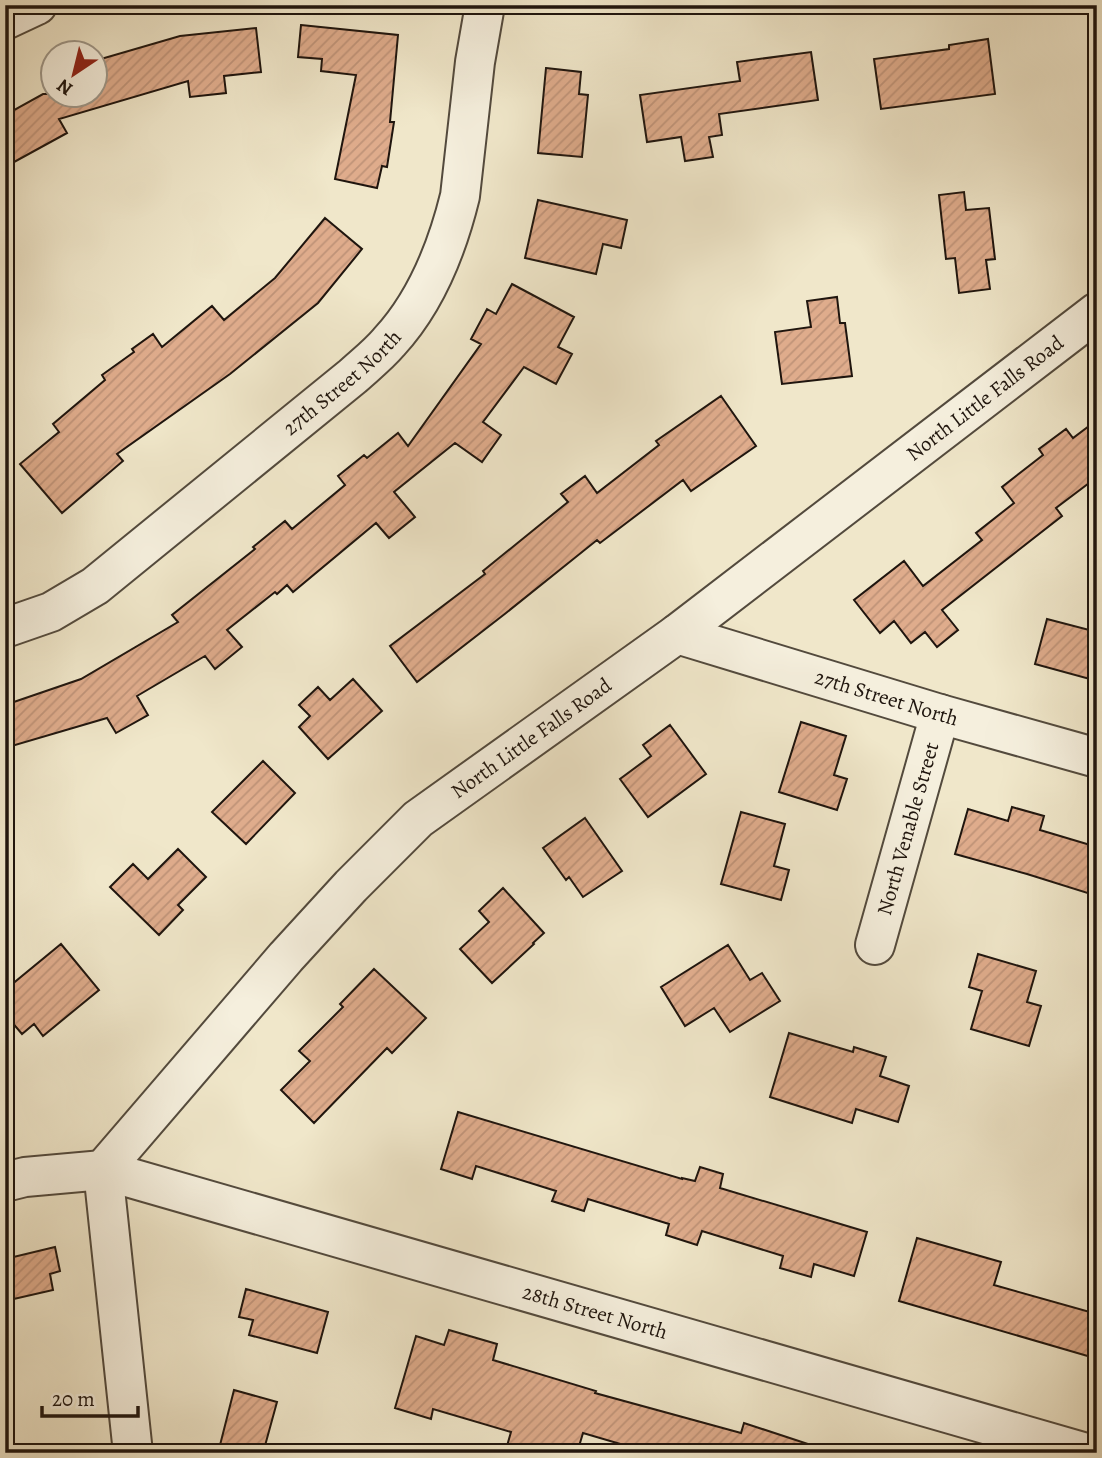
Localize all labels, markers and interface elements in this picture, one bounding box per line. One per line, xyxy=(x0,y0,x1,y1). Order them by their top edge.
north arrow xyxy=(38,38,108,108)
text: N xyxy=(52,72,78,102)
street label: 27th Street North xyxy=(277,324,408,442)
street label: North Little Falls Road xyxy=(901,328,1070,467)
street label: 27th Street North xyxy=(811,663,961,732)
street label: North Little Falls Road xyxy=(445,671,618,805)
street label: North Venable Street xyxy=(870,739,945,918)
street label: 28th Street North xyxy=(519,1278,671,1346)
scale bar xyxy=(42,1374,138,1418)
text: 20 m xyxy=(52,1385,95,1413)

